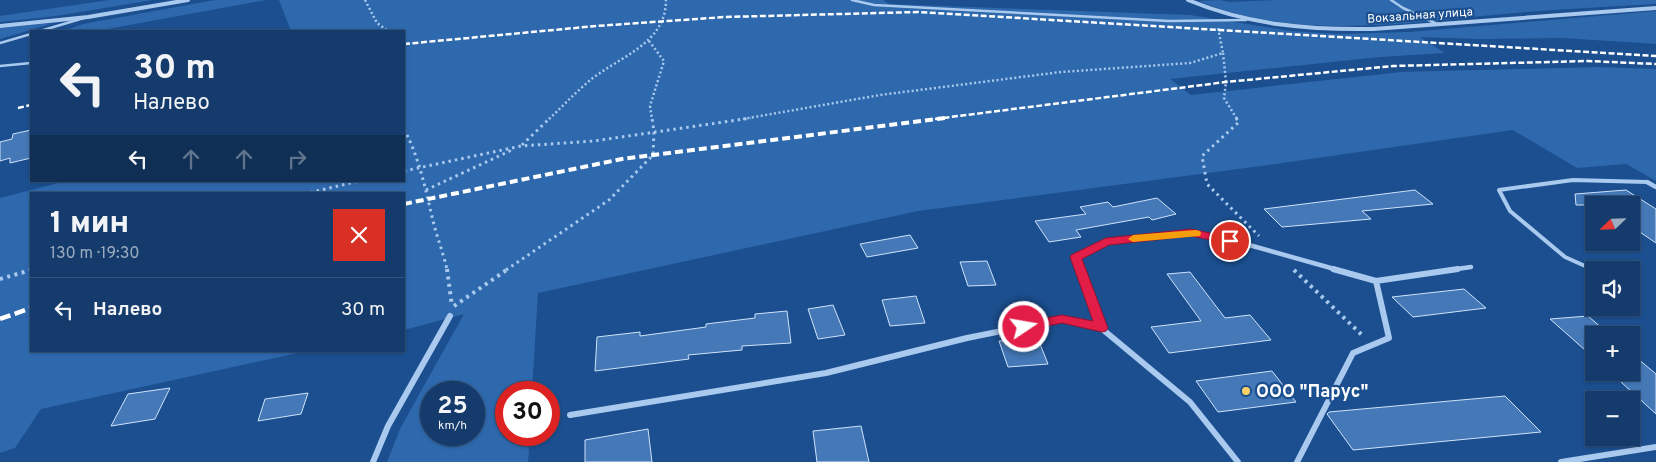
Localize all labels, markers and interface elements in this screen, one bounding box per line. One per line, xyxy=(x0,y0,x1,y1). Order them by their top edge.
street label: Вокзальная улица xyxy=(1367,4,1473,28)
text: 30 m xyxy=(133,47,216,91)
icon: left xyxy=(50,50,115,115)
text: Налево xyxy=(133,90,210,117)
icon: left xyxy=(124,145,152,173)
icon: ahead xyxy=(177,145,205,173)
icon: ahead xyxy=(230,145,258,173)
icon: right xyxy=(283,145,311,173)
north arrow xyxy=(1585,196,1640,251)
map controls xyxy=(1585,196,1640,446)
text: 1 мин xyxy=(50,206,129,243)
button: close xyxy=(333,209,385,261)
pin xyxy=(1209,220,1251,262)
icon: arrive xyxy=(1216,227,1244,255)
text: 130 m · 19:30 xyxy=(50,244,139,264)
button: sound xyxy=(1585,261,1640,316)
icon: left xyxy=(50,296,78,324)
text: Налево xyxy=(93,298,162,322)
text: 30 m xyxy=(341,298,385,322)
position arrow xyxy=(997,300,1049,352)
button: + xyxy=(1585,326,1640,381)
speed limit sign: 30 xyxy=(495,381,560,446)
place label: ООО "Парус" xyxy=(1256,381,1368,404)
marker: ООО "Парус" xyxy=(1240,385,1252,397)
text: 25 xyxy=(437,391,468,423)
button: − xyxy=(1585,391,1640,446)
text: km/h xyxy=(438,418,467,434)

